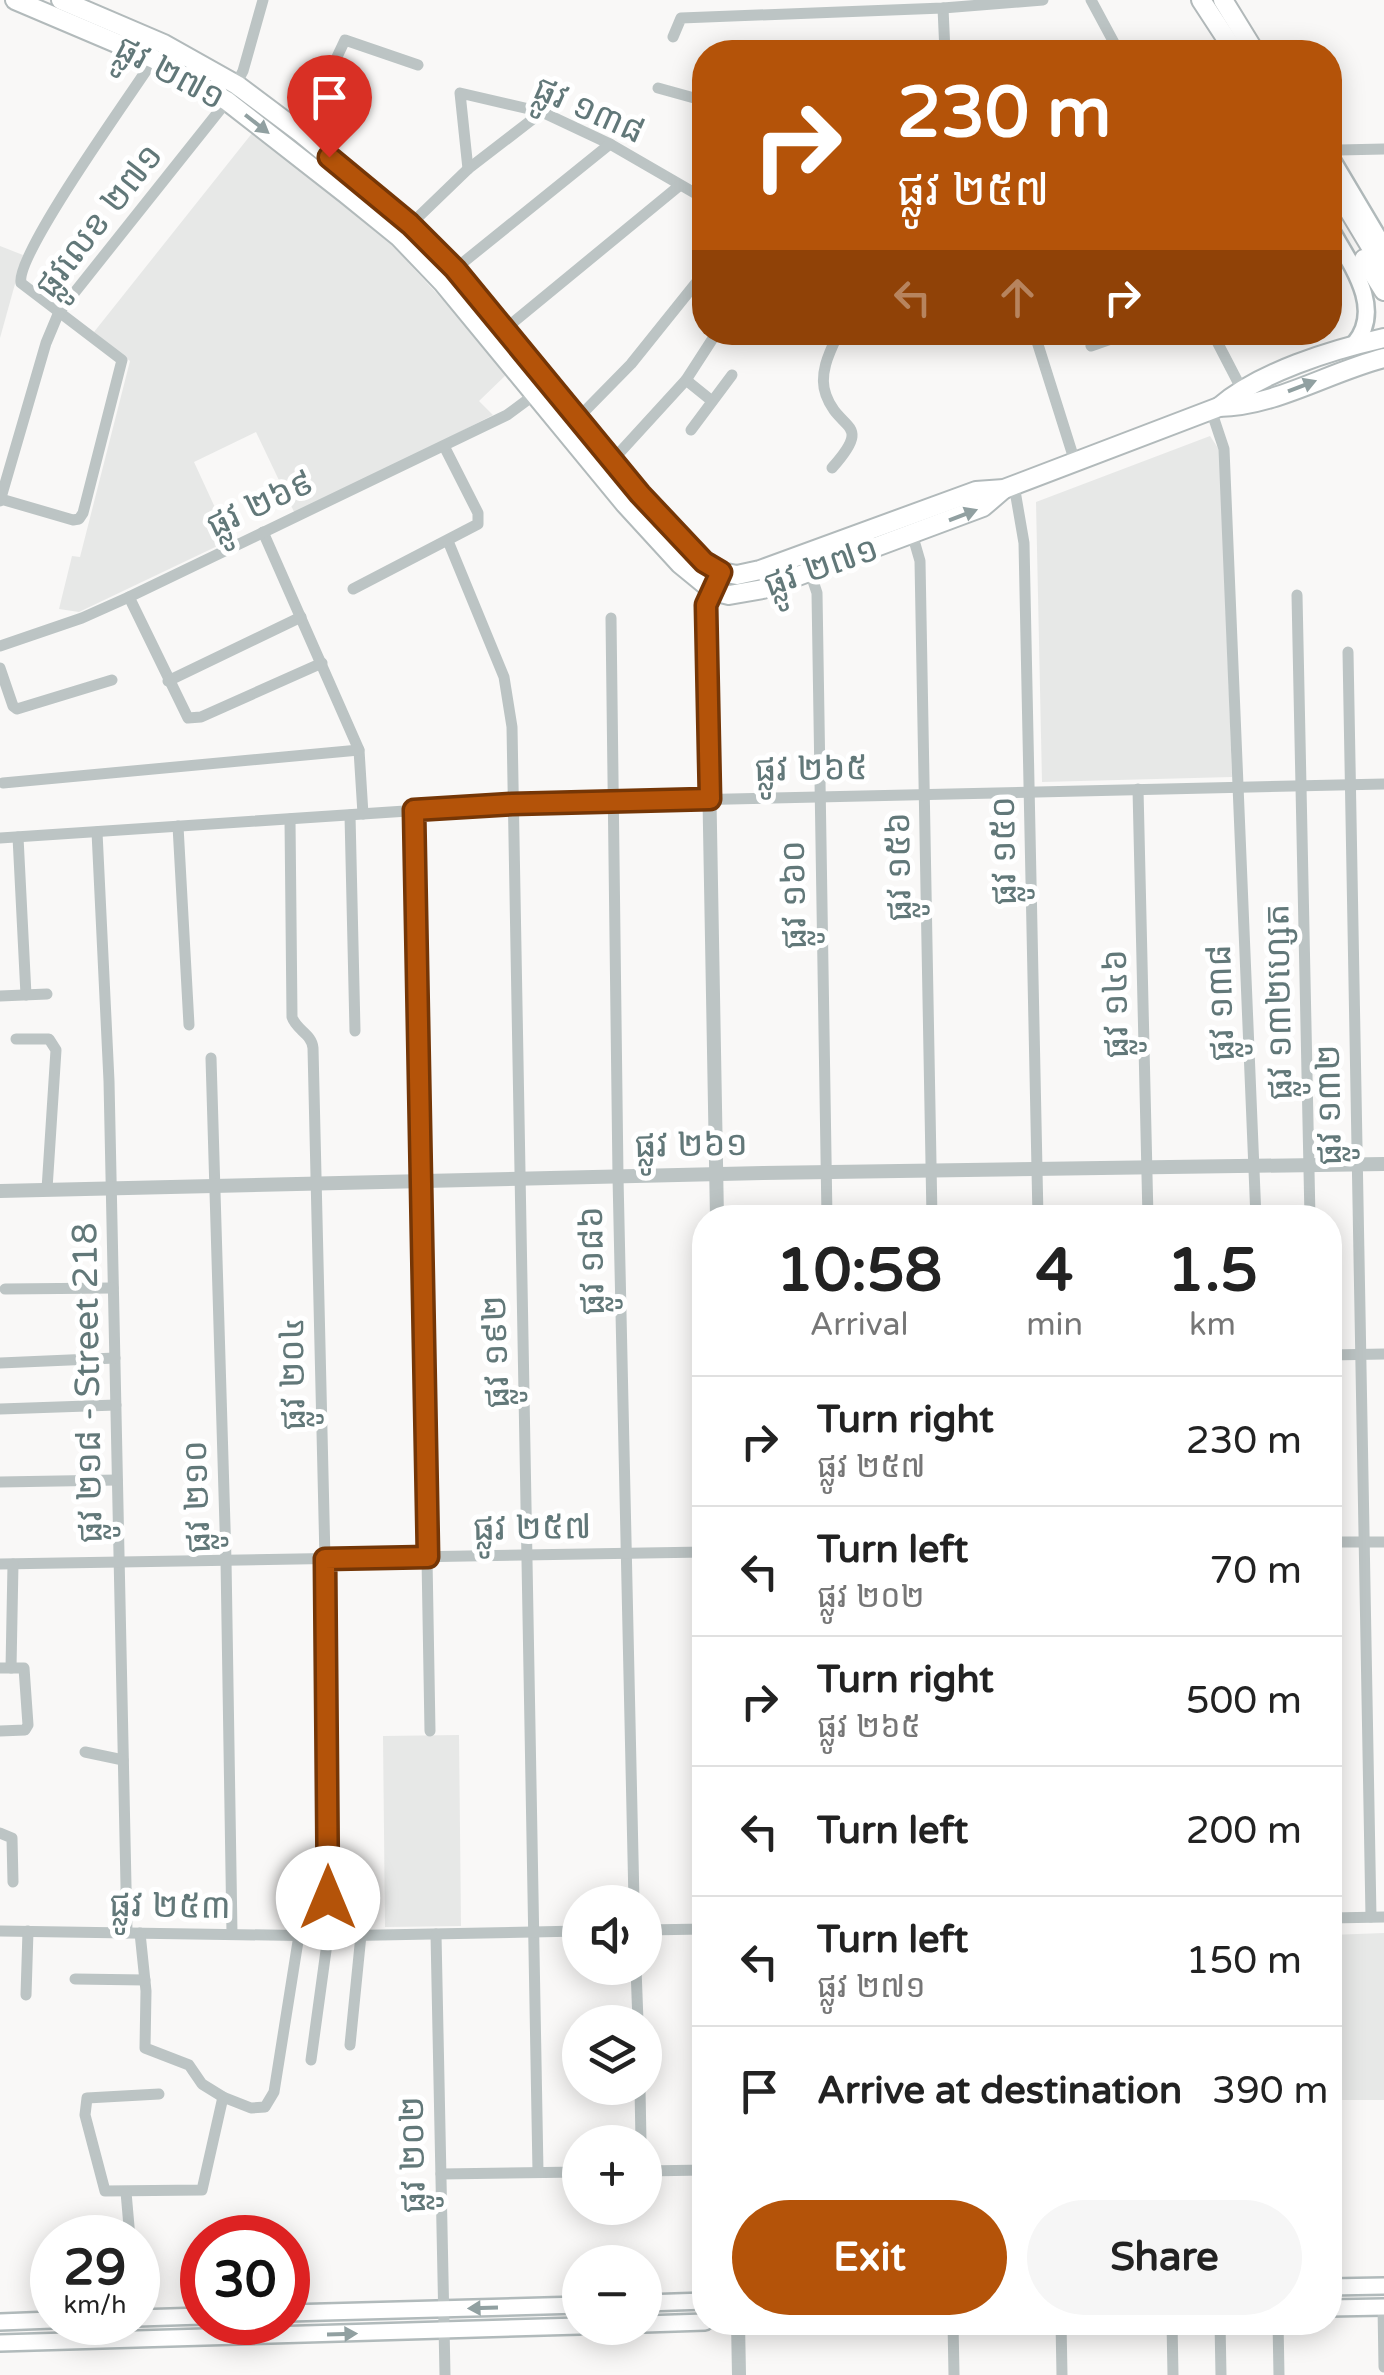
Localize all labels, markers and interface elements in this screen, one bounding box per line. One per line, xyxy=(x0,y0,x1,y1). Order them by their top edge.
street label: ផ្លូវ ២៧១ xyxy=(103,27,232,128)
pin xyxy=(287,55,372,158)
street label: ផ្លូវ ១៣៨ xyxy=(523,67,651,162)
icon: arrive xyxy=(302,70,357,125)
text: 230 m xyxy=(897,72,1111,156)
icon: right xyxy=(732,80,862,210)
one-way arrow xyxy=(244,113,269,134)
street label: ផ្លូវលេខ ២៧១ xyxy=(26,136,179,312)
text: ផ្លូវ ២៥៧ xyxy=(897,164,1050,218)
icon: left xyxy=(885,270,940,325)
icon: ahead xyxy=(990,270,1045,325)
icon: right xyxy=(1095,270,1150,325)
one-way arrow xyxy=(1287,377,1317,393)
street label: ផ្លូវ ២៦៩ xyxy=(200,461,324,556)
one-way arrow xyxy=(948,507,978,523)
street label: ផ្លូវ ២៧១ xyxy=(758,528,887,615)
street label: ផ្លូវ ២៦៥ xyxy=(754,747,868,800)
street label: ផ្លូវ ១៥០ xyxy=(982,796,1035,906)
street label: ផ្លូវ ១៥៦ xyxy=(877,812,930,922)
street label: ផ្លូវ ១៦០ xyxy=(772,840,825,950)
street label: ផ្លូវ ១៣២ហ្សេត xyxy=(1256,903,1311,1101)
street label: ផ្លូវ ១៣៨ xyxy=(1198,943,1253,1062)
street label: ផ្លូវ ១៤៦ xyxy=(1094,949,1147,1059)
street label: ផ្លូវ ១៣២ xyxy=(1307,1044,1360,1166)
street label: ផ្លូវ ២៦១ xyxy=(634,1123,748,1176)
street label: ផ្លូវ ១៨៦ xyxy=(570,1206,623,1316)
street label: ផ្លូវ ២១៨ - Street 218 xyxy=(64,1222,121,1544)
text: 10:58 xyxy=(776,1235,942,1307)
text: 4 xyxy=(1036,1235,1074,1307)
text: 1.5 xyxy=(1167,1235,1258,1307)
street label: ផ្លូវ ១៩២ xyxy=(473,1294,528,1409)
text: Arrival xyxy=(810,1306,909,1344)
text: min xyxy=(1026,1306,1083,1344)
text: km xyxy=(1189,1306,1236,1344)
street label: ផ្លូវ ២០៤ xyxy=(271,1317,324,1431)
text: Turn right xyxy=(817,1397,994,1443)
icon: right xyxy=(732,1414,787,1469)
text: 230 m xyxy=(1186,1418,1302,1464)
street label: ផ្លូវ ២១០ xyxy=(174,1439,229,1554)
text: ផ្លូវ ២៥៧ xyxy=(817,1448,925,1486)
street label: ផ្លូវ ២៥៧ xyxy=(472,1506,592,1559)
text: Turn left xyxy=(817,1527,968,1573)
icon: left xyxy=(732,1544,787,1599)
text: 70 m xyxy=(1210,1548,1302,1594)
text: ផ្លូវ ២០២ xyxy=(817,1578,925,1616)
text: Turn right xyxy=(817,1657,994,1703)
icon: right xyxy=(732,1674,787,1729)
text: 500 m xyxy=(1186,1678,1302,1724)
text: ផ្លូវ ២៦៥ xyxy=(817,1708,921,1746)
icon: left xyxy=(732,1804,787,1859)
text: Turn left xyxy=(817,1808,968,1854)
text: 200 m xyxy=(1186,1808,1302,1854)
position arrow xyxy=(276,1846,380,1950)
street label: ផ្លូវ ២៥៣ xyxy=(109,1884,231,1937)
map controls xyxy=(562,1885,662,2345)
button: sound xyxy=(562,1885,662,1985)
text: Turn left xyxy=(817,1917,968,1963)
icon: left xyxy=(732,1934,787,1989)
text: 150 m xyxy=(1186,1938,1302,1984)
text: ផ្លូវ ២៧១ xyxy=(817,1968,925,2006)
button: layers xyxy=(562,2005,662,2105)
icon: arrive xyxy=(732,2064,787,2119)
text: Arrive at destination xyxy=(817,2068,1182,2114)
text: 390 m xyxy=(1212,2068,1328,2114)
street label: ផ្លូវ ២០២ xyxy=(391,2096,444,2214)
button: + xyxy=(562,2125,662,2225)
button: Exit xyxy=(732,2200,1007,2315)
button: Share xyxy=(1027,2200,1302,2315)
speed limit sign: 30 xyxy=(180,2215,310,2345)
text: 29 xyxy=(64,2238,126,2298)
button: − xyxy=(562,2245,662,2345)
text: km/h xyxy=(64,2290,126,2320)
one-way arrow xyxy=(466,2300,498,2316)
one-way arrow xyxy=(327,2325,359,2341)

